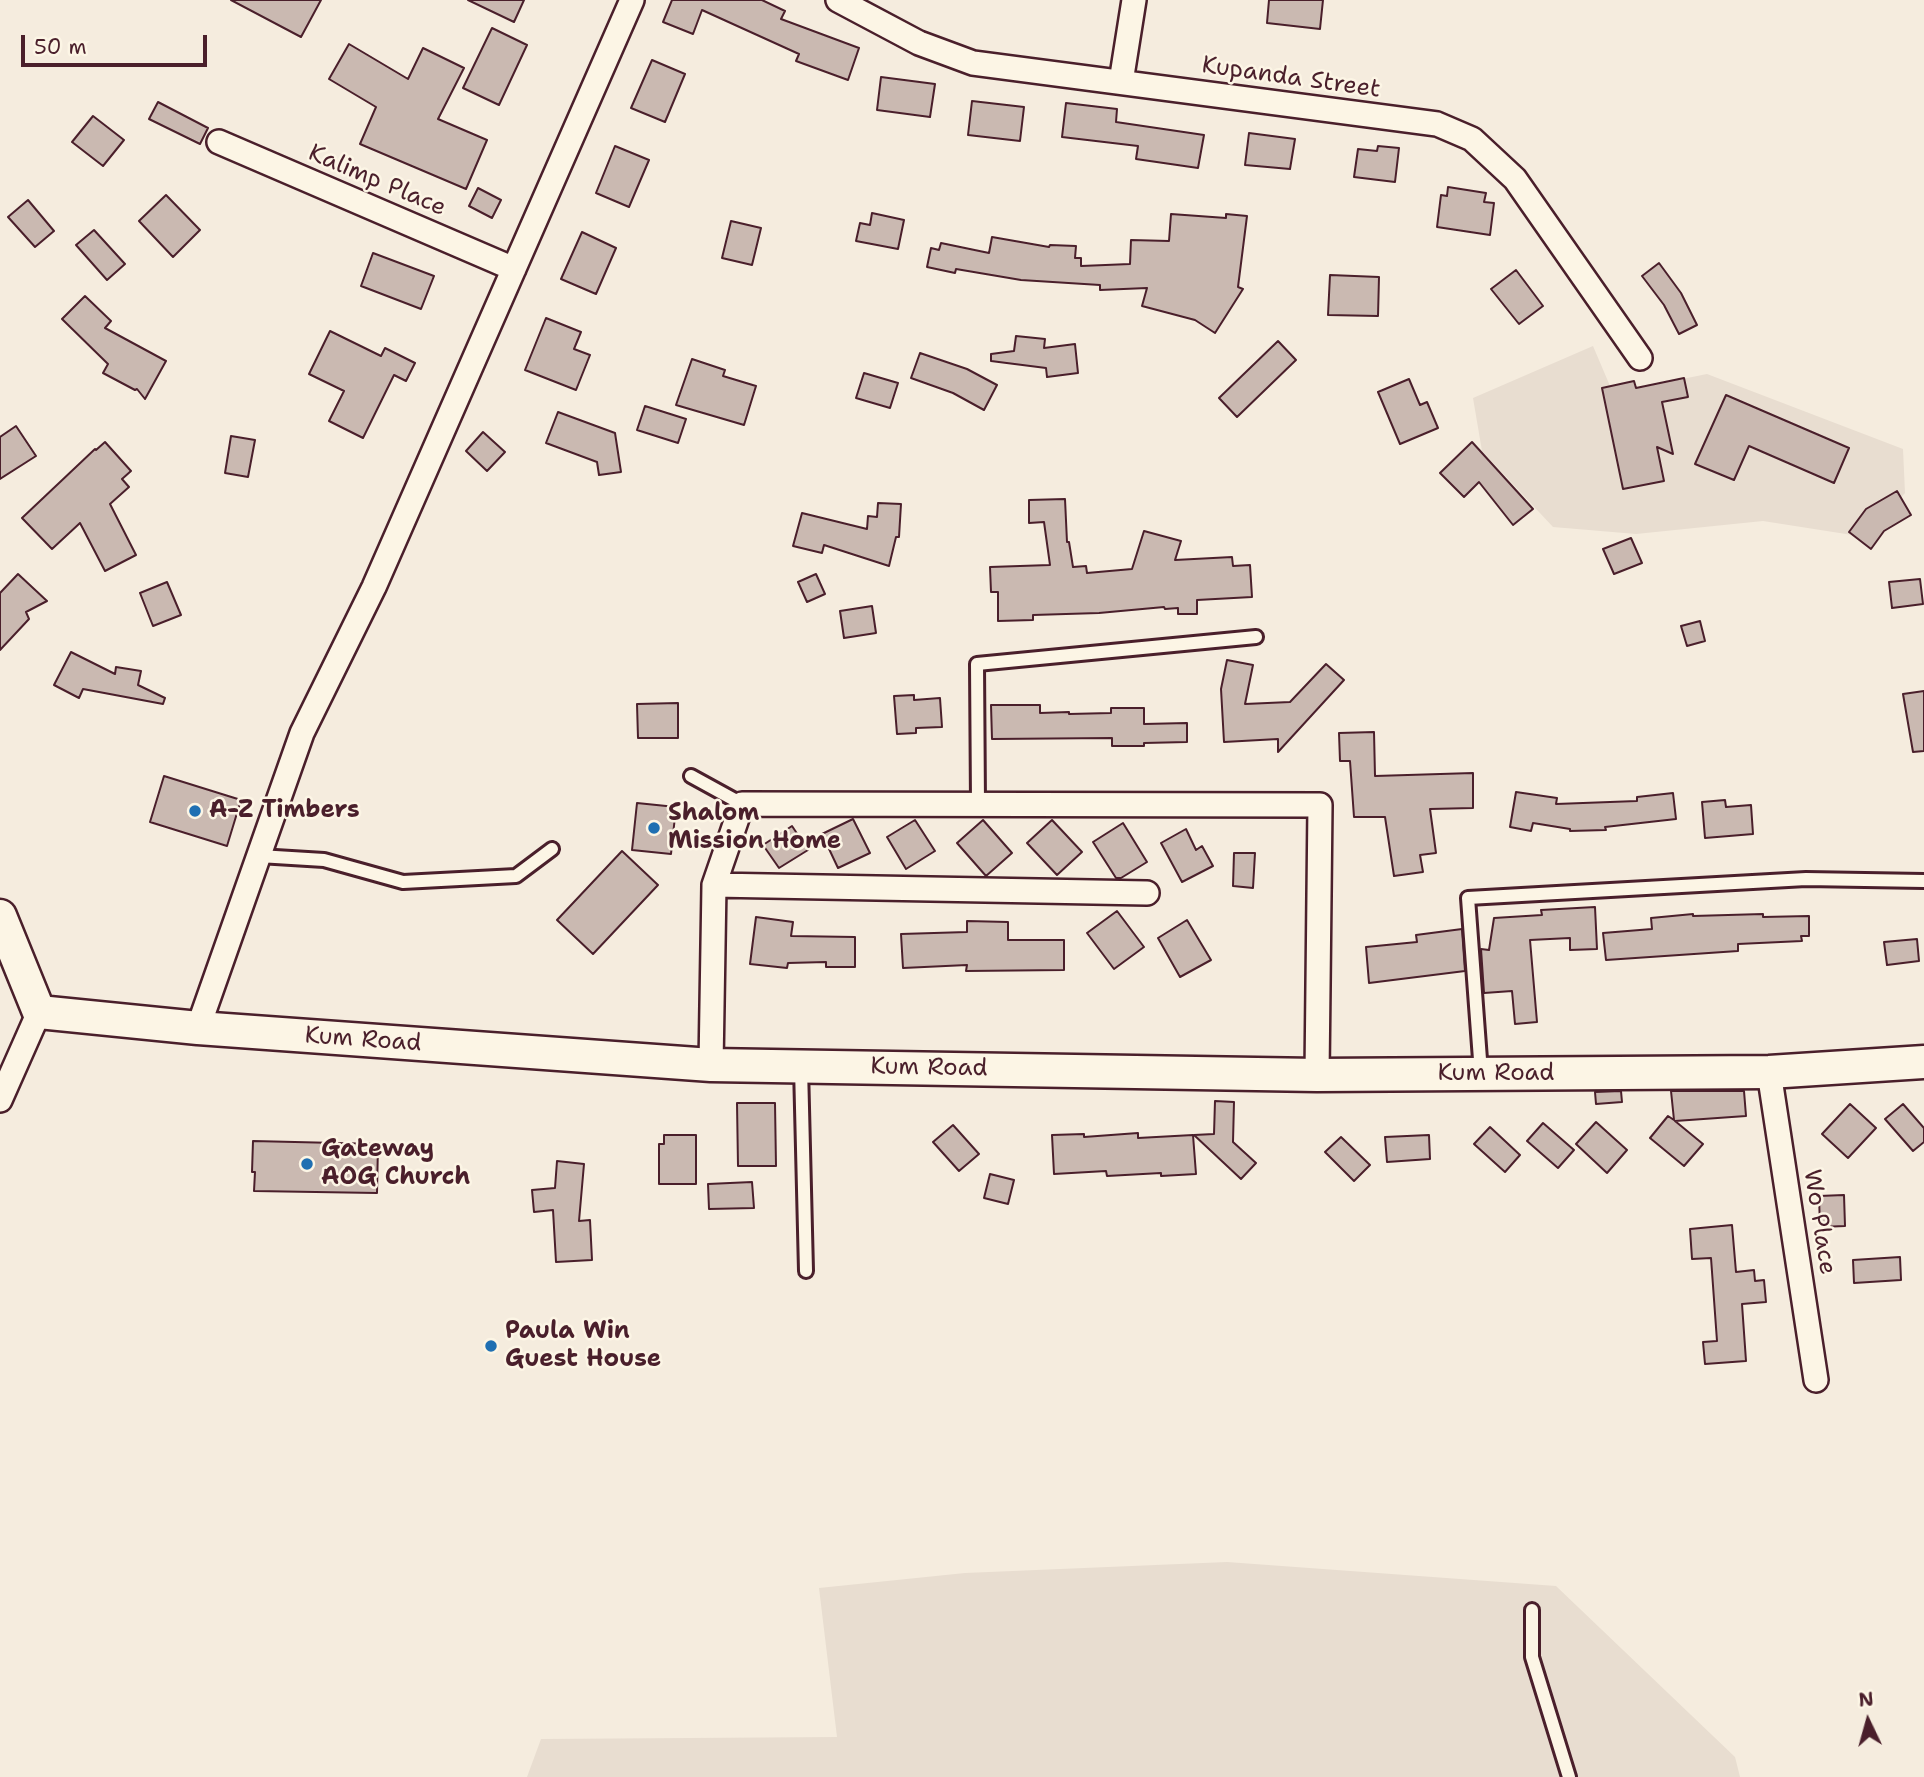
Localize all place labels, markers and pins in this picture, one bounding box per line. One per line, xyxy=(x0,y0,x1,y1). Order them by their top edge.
place label: A-Z Timbers xyxy=(209,797,360,825)
place label: Shalom Mission Home xyxy=(668,800,841,856)
marker: A-Z Timbers xyxy=(187,803,203,819)
marker: Shalom Mission Home xyxy=(646,820,662,836)
place label: Gateway AOG Church xyxy=(321,1136,470,1192)
marker: Gateway AOG Church xyxy=(299,1156,315,1172)
place label: Paula Win Guest House xyxy=(505,1318,661,1374)
marker: Paula Win Guest House xyxy=(483,1338,499,1354)

